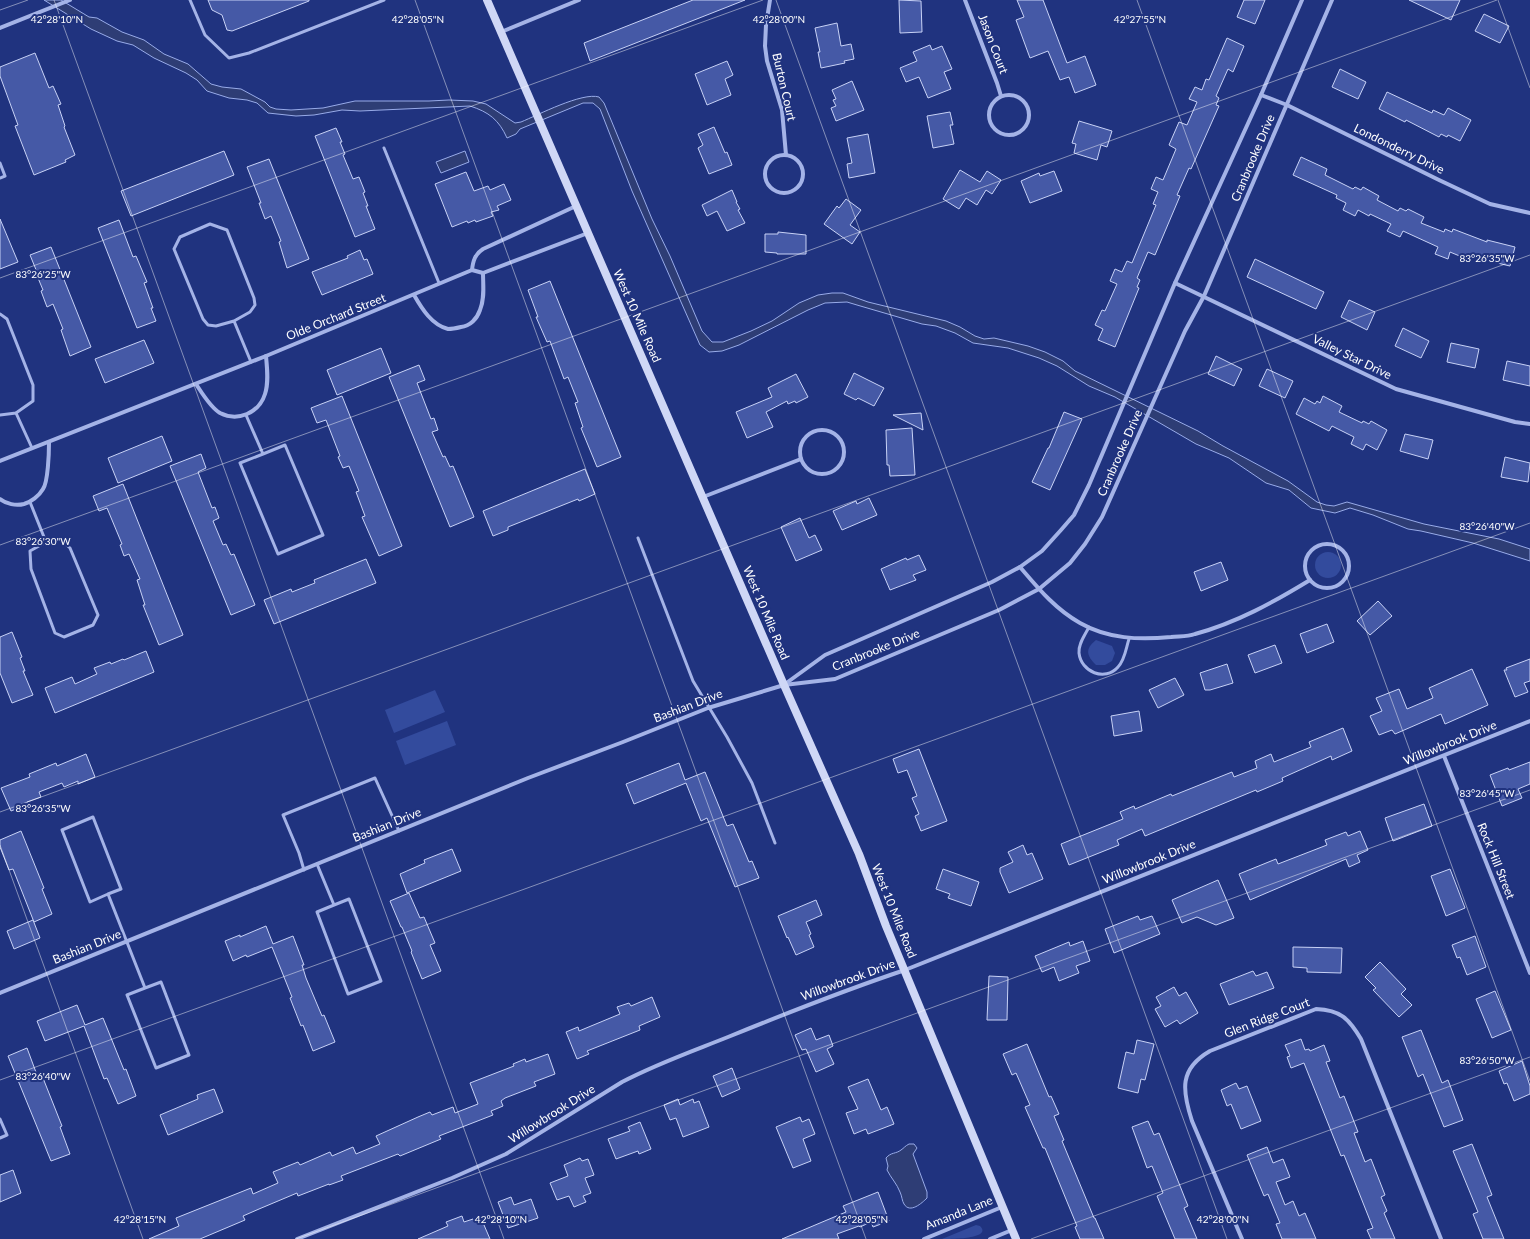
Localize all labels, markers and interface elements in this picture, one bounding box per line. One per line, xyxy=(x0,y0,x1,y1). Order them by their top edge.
street label: Jason Court xyxy=(975,12,1012,76)
text: 42°28'10"N xyxy=(31,13,83,25)
text: 42°28'05"N xyxy=(392,13,444,25)
text: 42°28'00"N xyxy=(753,13,805,25)
text: 42°27'55"N xyxy=(1114,13,1166,25)
street label: Burton Court xyxy=(769,51,800,123)
street label: Cranbrooke Drive xyxy=(1227,112,1278,204)
street label: Londonderry Drive xyxy=(1352,120,1447,177)
text: 83°26'35"W xyxy=(1459,252,1515,264)
street label: West 10 Mile Road xyxy=(610,267,665,365)
text: 83°26'25"W xyxy=(15,268,71,280)
street label: Olde Orchard Street xyxy=(284,289,388,343)
street label: Valley Star Drive xyxy=(1310,331,1394,382)
street label: Cranbrooke Drive xyxy=(1094,407,1145,498)
text: 83°26'40"W xyxy=(1459,520,1515,532)
text: 83°26'30"W xyxy=(15,535,71,547)
street label: West 10 Mile Road xyxy=(740,564,793,662)
street label: Cranbrooke Drive xyxy=(830,625,922,674)
street label: Bashian Drive xyxy=(651,685,724,726)
street label: Willowbrook Drive xyxy=(1401,717,1499,768)
text: 83°26'45"W xyxy=(1459,787,1515,799)
text: 83°26'35"W xyxy=(15,802,71,814)
street label: Bashian Drive xyxy=(350,804,423,845)
street label: Rock Hill Street xyxy=(1474,820,1519,902)
street label: Willowbrook Drive xyxy=(1100,836,1198,887)
street label: West 10 Mile Road xyxy=(869,861,920,960)
street label: Bashian Drive xyxy=(50,926,123,967)
street label: Willowbrook Drive xyxy=(799,956,897,1004)
street label: Glen Ridge Court xyxy=(1222,994,1312,1041)
text: 83°26'50"W xyxy=(1459,1054,1515,1066)
text: 83°26'40"W xyxy=(15,1070,71,1082)
street label: Willowbrook Drive xyxy=(506,1081,598,1146)
street label: Amanda Lane xyxy=(923,1192,995,1233)
text: 42°28'15"N xyxy=(114,1213,166,1225)
text: 42°28'10"N xyxy=(475,1213,527,1225)
text: 42°28'05"N xyxy=(836,1213,888,1225)
text: 42°28'00"N xyxy=(1197,1213,1249,1225)

